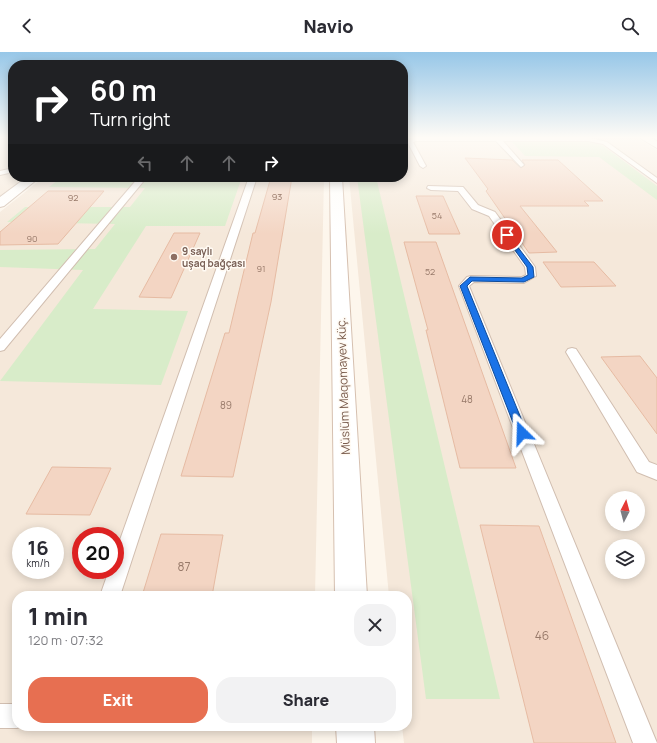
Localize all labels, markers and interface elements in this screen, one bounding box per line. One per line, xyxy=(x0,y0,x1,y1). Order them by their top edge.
text: Navio xyxy=(303,14,354,38)
icon: back xyxy=(16,15,38,37)
icon: search xyxy=(619,15,641,37)
text: 60 m xyxy=(90,71,157,109)
icon: right xyxy=(24,76,76,128)
text: Turn right xyxy=(90,107,171,131)
icon: left xyxy=(134,152,156,174)
icon: ahead xyxy=(176,152,198,174)
icon: ahead xyxy=(218,152,240,174)
icon: right xyxy=(260,152,282,174)
house number: 93 xyxy=(272,190,282,203)
house number: 92 xyxy=(68,191,78,204)
house number: 54 xyxy=(432,209,442,222)
pin xyxy=(490,218,524,252)
icon: arrive xyxy=(496,224,518,246)
house number: 90 xyxy=(26,232,38,245)
place label: 9 saylı uşaq bağçası xyxy=(182,244,245,270)
marker: 9 saylı uşaq bağçası xyxy=(169,252,179,262)
house number: 91 xyxy=(256,262,266,275)
house number: 52 xyxy=(425,265,435,278)
street label: Müslüm Maqomayev küç. xyxy=(332,317,354,455)
house number: 48 xyxy=(461,392,473,406)
house number: 89 xyxy=(220,398,232,412)
position arrow xyxy=(501,412,543,454)
north arrow xyxy=(605,491,645,531)
map controls xyxy=(605,491,645,579)
speed limit sign: 20 xyxy=(72,527,124,579)
text: 16 xyxy=(27,534,49,561)
button: layers xyxy=(605,539,645,579)
text: km/h xyxy=(26,556,50,570)
house number: 87 xyxy=(178,558,191,575)
text: 1 min xyxy=(28,599,88,632)
button: close xyxy=(354,604,396,646)
house number: 46 xyxy=(535,627,549,644)
text: 120 m · 07:32 xyxy=(28,631,103,649)
button: Exit xyxy=(28,677,208,723)
button: Share xyxy=(216,677,396,723)

